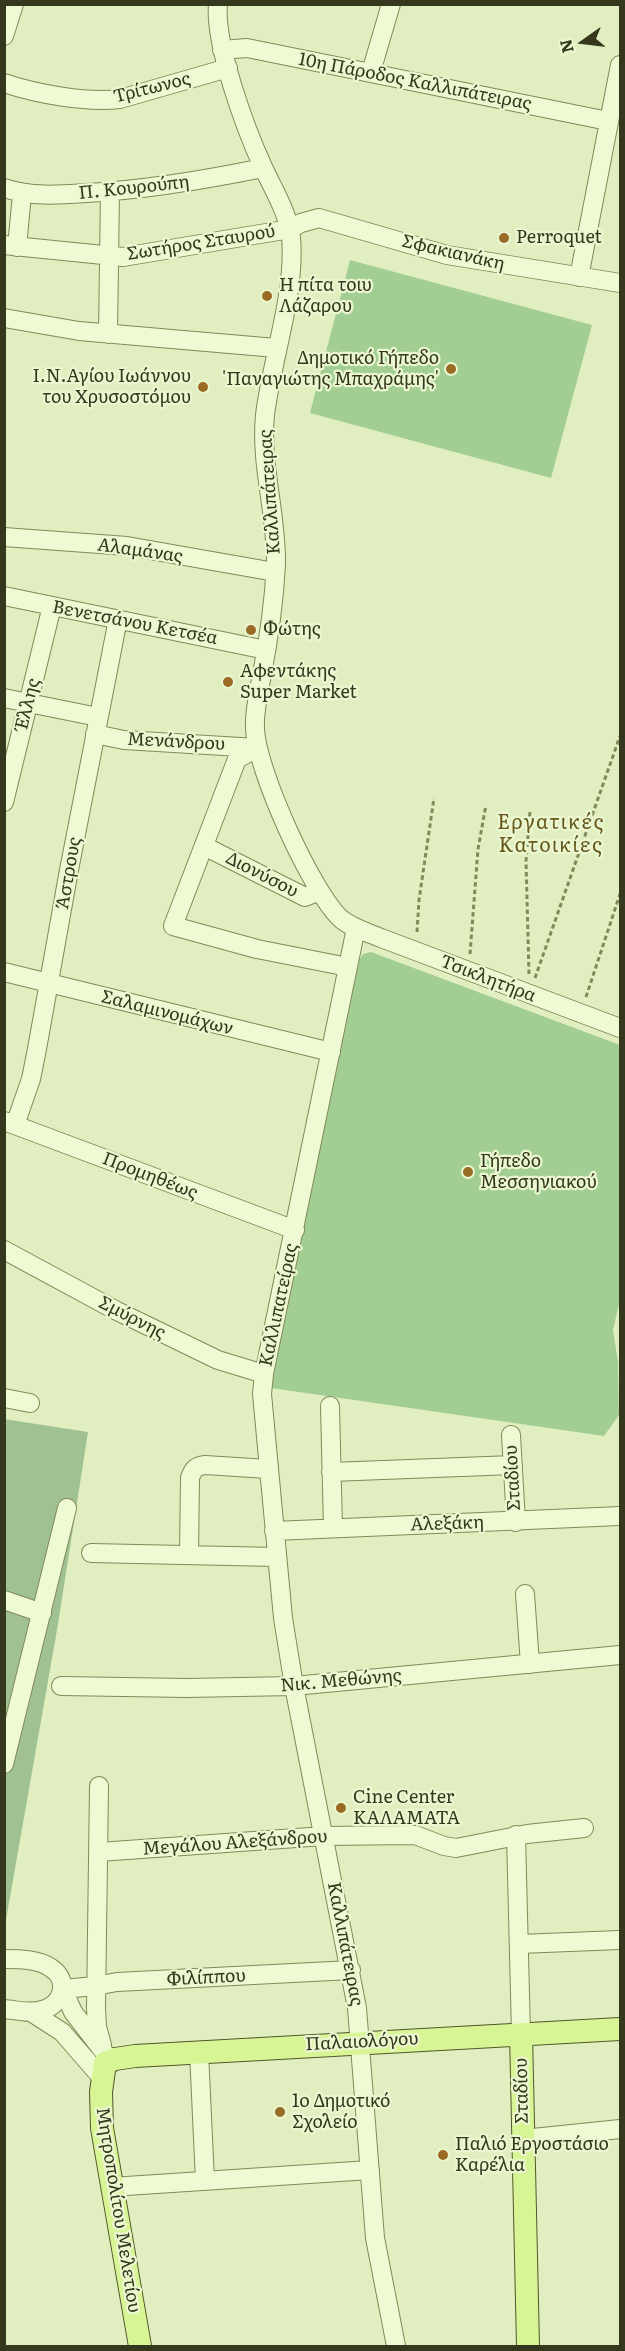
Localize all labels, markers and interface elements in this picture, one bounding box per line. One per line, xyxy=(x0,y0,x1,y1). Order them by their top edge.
north arrow xyxy=(553,12,613,72)
text: N xyxy=(552,37,579,56)
street label: 10η Πάροδος Καλλιπάτειρας xyxy=(297,49,533,115)
street label: Τρίτωνος xyxy=(111,68,193,108)
street label: Π. Κουρούπη xyxy=(78,171,190,205)
street label: Σωτήρος Σταυρού xyxy=(125,221,277,265)
place label: Perroquet xyxy=(516,227,602,249)
street label: Σφακιανάκη xyxy=(399,231,507,275)
marker: Perroquet xyxy=(497,231,511,245)
place label: Η πίτα τοιυ Λάζαρου xyxy=(279,275,372,318)
marker: Η πίτα τοιυ Λάζαρου xyxy=(260,289,274,303)
place label: Δημοτικό Γήπεδο 'Παναγιώτης Μπαχράμης' xyxy=(222,348,439,391)
marker: Δημοτικό Γήπεδο 'Παναγιώτης Μπαχράμης' xyxy=(444,362,458,376)
place label: Ι.Ν.Αγίου Ιωάννου του Χρυσοστόμου xyxy=(33,366,191,409)
marker: Ι.Ν.Αγίου Ιωάννου του Χρυσοστόμου xyxy=(196,380,210,394)
street label: Καλλιπάτειρας xyxy=(255,429,285,555)
street label: Αλαμάνας xyxy=(96,534,184,568)
street label: Βενετσάνου Κετσέα xyxy=(50,596,220,650)
place label: Φώτης xyxy=(263,619,321,641)
marker: Φώτης xyxy=(244,623,258,637)
place label: Αφεντάκης Super Market xyxy=(240,661,357,704)
marker: Αφεντάκης Super Market xyxy=(221,675,235,689)
street label: Έλλης xyxy=(11,676,45,732)
street label: Μενάνδρου xyxy=(126,729,226,755)
district label: Εργατικές Κατοικίες xyxy=(497,811,605,858)
street label: Άστρους xyxy=(52,835,86,911)
street label: Διονύσου xyxy=(222,848,302,902)
street label: Τσικλητήρα xyxy=(437,951,539,1007)
street label: Σαλαμινομάχων xyxy=(99,986,235,1040)
street label: Προμηθέως xyxy=(99,1148,201,1204)
place label: Γήπεδο Μεσσηνιακού xyxy=(480,1151,597,1194)
marker: Γήπεδο Μεσσηνιακού xyxy=(461,1165,475,1179)
street label: Καλλιπατείρας xyxy=(255,1241,303,1369)
street label: Σμύρνης xyxy=(95,1292,169,1344)
street label: Σταδίου xyxy=(500,1444,526,1512)
street label: Αλεξάκη xyxy=(410,1512,484,1536)
street label: Νικ. Μεθώνης xyxy=(280,1665,402,1697)
place label: Cine Center ΚΑΛΑΜΑΤΑ xyxy=(353,1787,460,1830)
marker: Cine Center ΚΑΛΑΜΑΤΑ xyxy=(334,1801,348,1815)
street label: Μεγάλου Αλεξάνδρου xyxy=(142,1826,328,1860)
street label: Καλλιπάτειρας xyxy=(322,1880,368,2008)
street label: Φιλίππου xyxy=(166,1965,246,1991)
street label: Παλαιολόγου xyxy=(305,2028,419,2056)
street label: Σταδίου xyxy=(511,2058,533,2124)
place label: 1o Δημοτικό Σχολείο xyxy=(292,2091,390,2134)
marker: 1o Δημοτικό Σχολείο xyxy=(273,2105,287,2119)
street label: Μητροπολίτου Μελετίου xyxy=(91,2106,145,2314)
place label: Παλιό Εργοστάσιο Καρέλια xyxy=(455,2134,609,2176)
marker: Παλιό Εργοστάσιο Καρέλια xyxy=(436,2148,450,2162)

